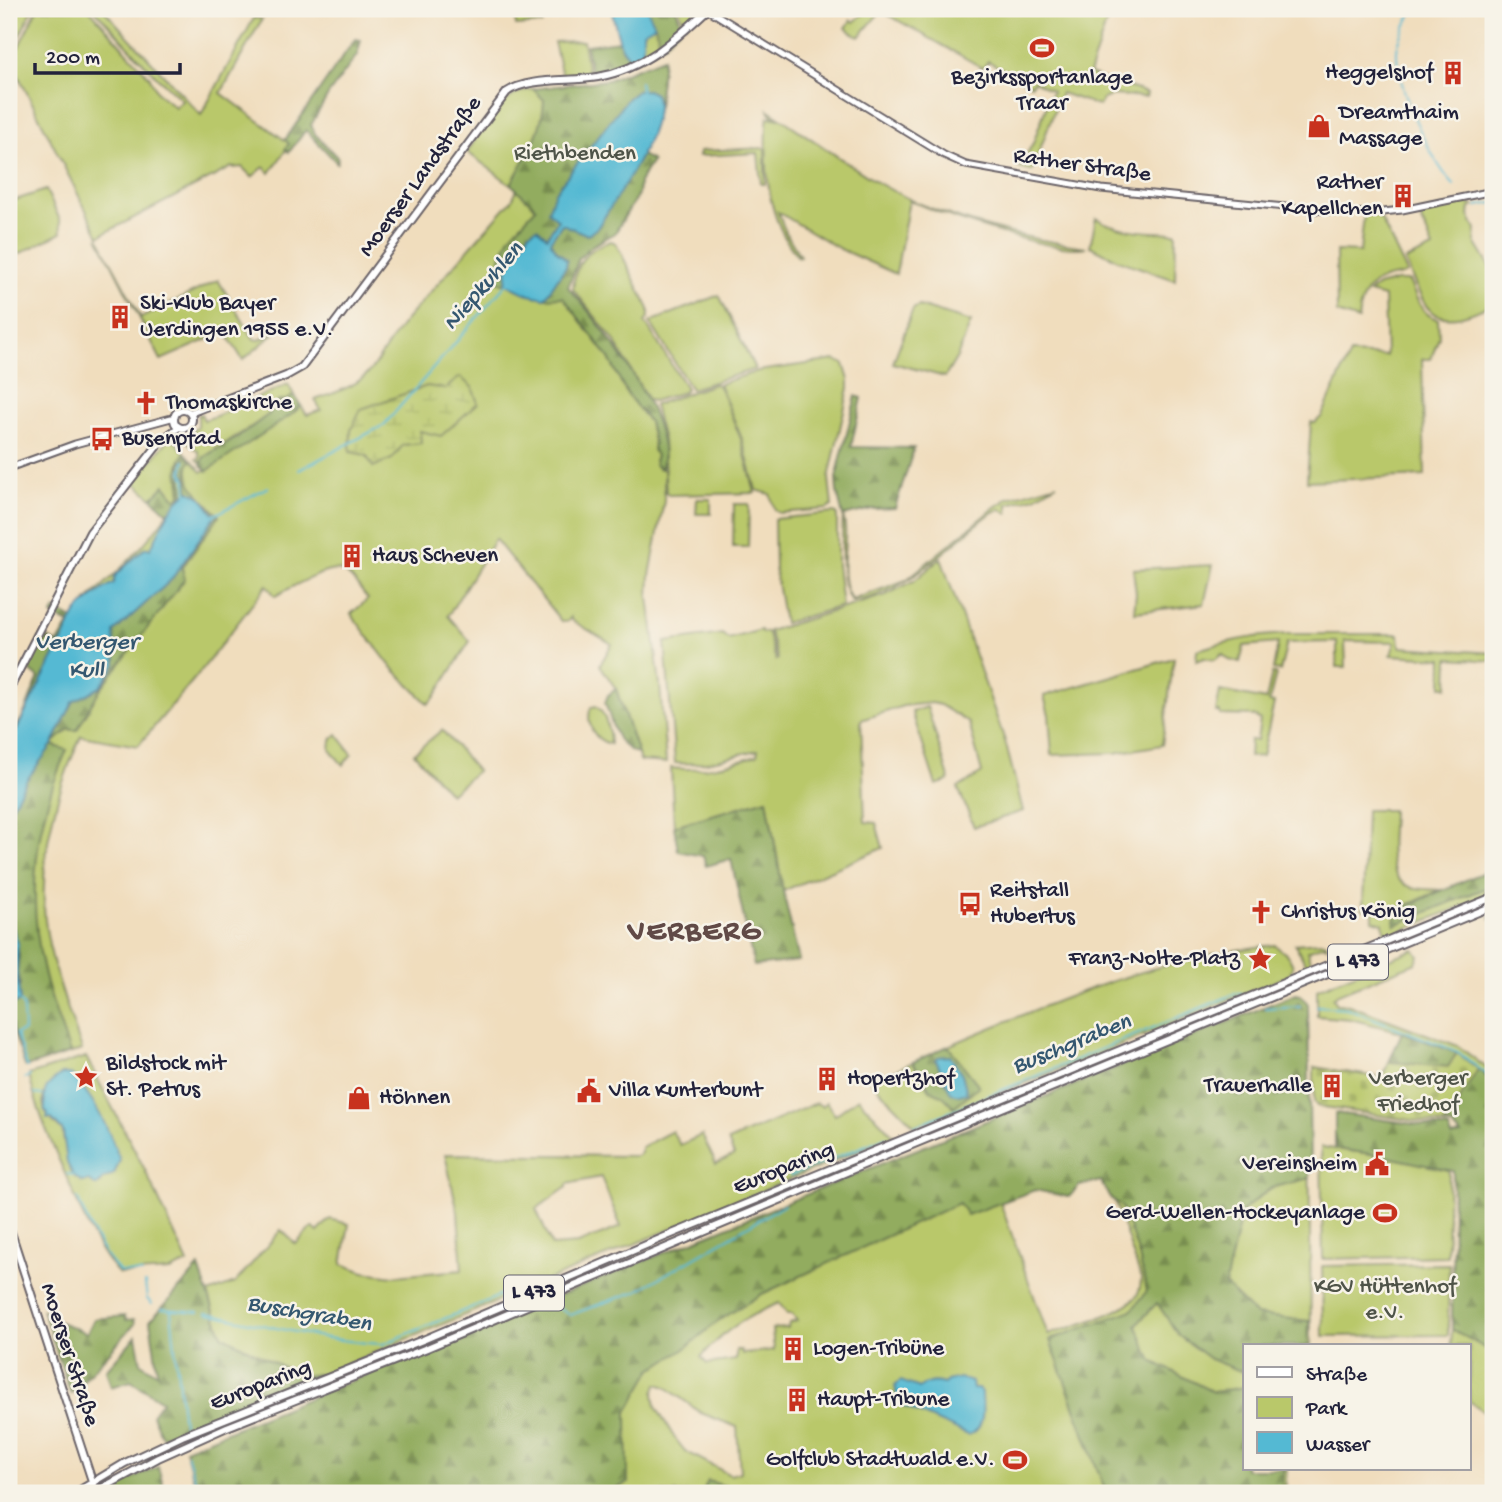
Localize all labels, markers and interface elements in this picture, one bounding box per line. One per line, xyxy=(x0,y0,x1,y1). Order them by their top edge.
scale bar xyxy=(35,32,180,76)
sports icon: Bezirkssportanlage Traar xyxy=(1028,34,1056,62)
text: 200 m xyxy=(46,47,100,72)
building icon: Heggelshof xyxy=(1439,59,1467,87)
place label: Heggelshof xyxy=(1325,60,1435,87)
place label: Bezirkssportanlage Traar xyxy=(950,65,1134,118)
street label: Moerser Landstraße xyxy=(354,90,489,263)
place label: Dreamthaim Massage xyxy=(1337,100,1459,153)
shop icon: Dreamthaim Massage xyxy=(1305,112,1333,140)
park label: Riethbenden xyxy=(514,141,636,168)
street label: Rather Straße xyxy=(1011,143,1154,189)
place label: Rather Kapellchen xyxy=(1281,170,1385,223)
building icon: Rather Kapellchen xyxy=(1389,182,1417,210)
water label: Niepkuhlen xyxy=(437,236,531,338)
place label: Ski-Klub Bayer Uerdingen 1955 e.V. xyxy=(140,291,334,344)
building icon: Ski-Klub Bayer Uerdingen 1955 e.V. xyxy=(106,303,134,331)
church icon: Thomaskirche xyxy=(132,389,160,417)
place label: Thomaskirche xyxy=(164,390,293,417)
bus stop icon: Busenpfad xyxy=(88,425,116,453)
place label: Busenpfad xyxy=(121,426,222,453)
building icon: Haus Scheven xyxy=(338,542,366,570)
place label: Haus Scheven xyxy=(372,543,498,570)
water label: Verberger Kull xyxy=(35,629,142,686)
place label: Reitstall Hubertus xyxy=(990,878,1075,931)
bus stop icon: Reitstall Hubertus xyxy=(956,890,984,918)
church icon: Christus König xyxy=(1247,898,1275,926)
place label: Christus König xyxy=(1281,899,1415,926)
district label: VERBERG xyxy=(626,916,762,951)
road number: L 473 xyxy=(1328,944,1388,979)
place icon: Franz-Nolte-Platz xyxy=(1246,945,1274,973)
place label: Franz-Nolte-Platz xyxy=(1067,946,1241,973)
water label: Buschgraben xyxy=(1008,1008,1136,1082)
place label: Bildstock mit St. Petrus xyxy=(105,1051,227,1104)
place icon: Bildstock mit St. Petrus xyxy=(72,1063,100,1091)
building icon: Hopertzhof xyxy=(813,1065,841,1093)
place label: Hopertzhof xyxy=(847,1066,956,1093)
park label: Verberger Friedhof xyxy=(1368,1066,1469,1119)
building icon: Trauerhalle xyxy=(1318,1072,1346,1100)
place label: Trauerhalle xyxy=(1202,1073,1313,1100)
public building icon: Villa Kunterbunt xyxy=(575,1077,603,1105)
place label: Villa Kunterbunt xyxy=(608,1078,764,1105)
shop icon: Höhnen xyxy=(345,1084,373,1112)
place label: Höhnen xyxy=(379,1085,450,1112)
street label: Europaring xyxy=(730,1137,838,1201)
public building icon: Vereinsheim xyxy=(1363,1150,1391,1178)
place label: Vereinsheim xyxy=(1241,1151,1357,1178)
sports icon: Gerd-Wellen-Hockeyanlage xyxy=(1371,1199,1399,1227)
place label: Gerd-Wellen-Hockeyanlage xyxy=(1105,1200,1366,1227)
park label: KGV Hüttenhof e.V. xyxy=(1314,1274,1458,1327)
road number: L 473 xyxy=(504,1276,564,1310)
street label: Moerser Straße xyxy=(33,1280,105,1431)
water label: Buschgraben xyxy=(245,1290,374,1340)
building icon: Logen-Tribüne xyxy=(779,1335,807,1363)
place label: Logen-Tribüne xyxy=(813,1336,945,1363)
legend xyxy=(1243,1344,1470,1470)
street label: Europaring xyxy=(206,1354,316,1418)
text: Straße xyxy=(1306,1364,1368,1389)
building icon: Haupt-Tribune xyxy=(783,1386,811,1414)
place label: Haupt-Tribune xyxy=(817,1387,950,1414)
text: Park xyxy=(1305,1398,1349,1423)
text: Wasser xyxy=(1306,1434,1371,1459)
sports icon: Golfclub Stadtwald e.V. xyxy=(1001,1446,1029,1474)
place label: Golfclub Stadtwald e.V. xyxy=(766,1447,995,1474)

